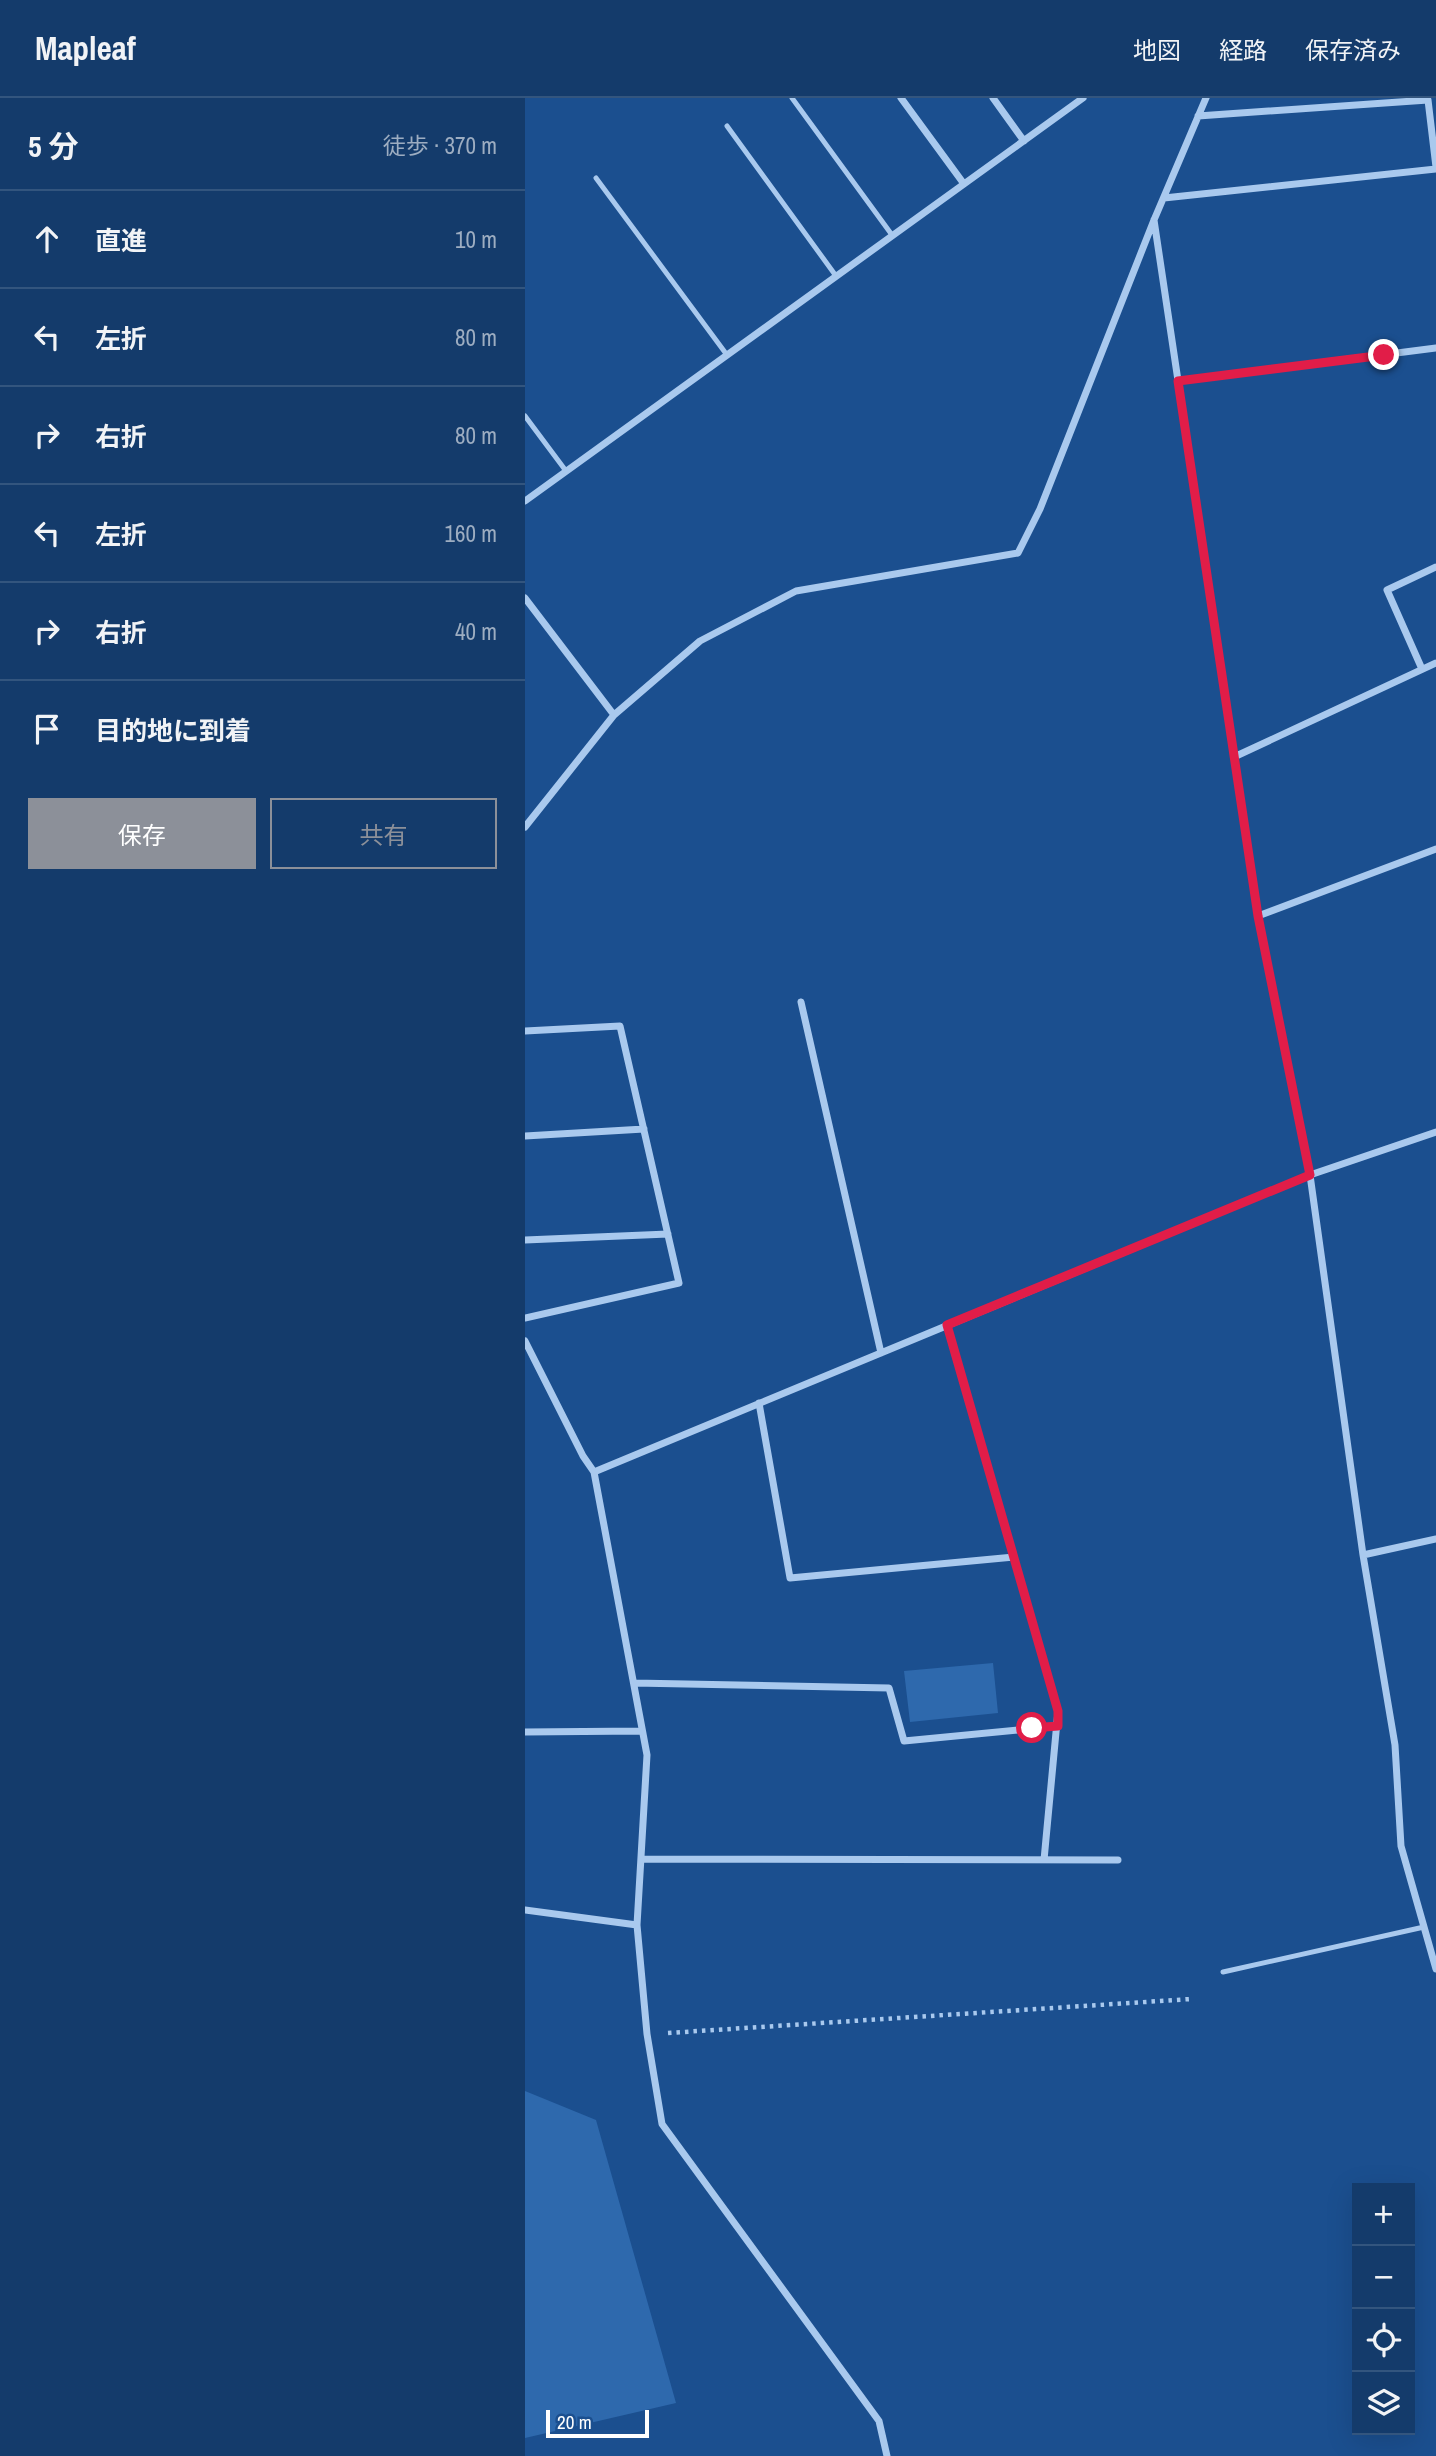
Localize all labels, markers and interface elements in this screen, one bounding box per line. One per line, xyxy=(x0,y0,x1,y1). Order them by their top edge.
text: Mapleaf xyxy=(35,26,136,70)
text: 地図 xyxy=(1133,34,1181,66)
text: 経路 xyxy=(1219,34,1267,66)
text: 保存済み xyxy=(1305,34,1401,66)
text: 5 分 xyxy=(28,126,79,166)
text: 徒歩 · 370 m xyxy=(383,130,497,161)
icon: ahead xyxy=(28,220,66,258)
text: 直進 xyxy=(95,223,147,258)
text: 10 m xyxy=(455,224,497,255)
icon: left xyxy=(28,318,66,356)
text: 左折 xyxy=(95,321,147,356)
text: 80 m xyxy=(455,322,497,353)
route end xyxy=(1368,339,1399,370)
icon: right xyxy=(28,416,66,454)
text: 右折 xyxy=(95,419,147,454)
text: 80 m xyxy=(455,420,497,451)
icon: left xyxy=(28,514,66,552)
text: 左折 xyxy=(95,517,147,552)
text: 160 m xyxy=(445,518,497,549)
icon: right xyxy=(28,612,66,650)
text: 右折 xyxy=(95,615,147,650)
text: 40 m xyxy=(455,616,497,647)
icon: arrive xyxy=(28,710,66,748)
text: 目的地に到着 xyxy=(95,713,251,748)
button: 保存 xyxy=(28,798,256,869)
button: 共有 xyxy=(270,798,497,869)
route start xyxy=(1016,1712,1047,1743)
map controls xyxy=(1352,2183,1415,2435)
button: + xyxy=(1352,2183,1415,2246)
button: − xyxy=(1352,2246,1415,2309)
button: locate xyxy=(1352,2309,1415,2372)
button: layers xyxy=(1352,2372,1415,2435)
scale bar xyxy=(546,2407,649,2439)
text: 20 m xyxy=(557,2409,592,2435)

